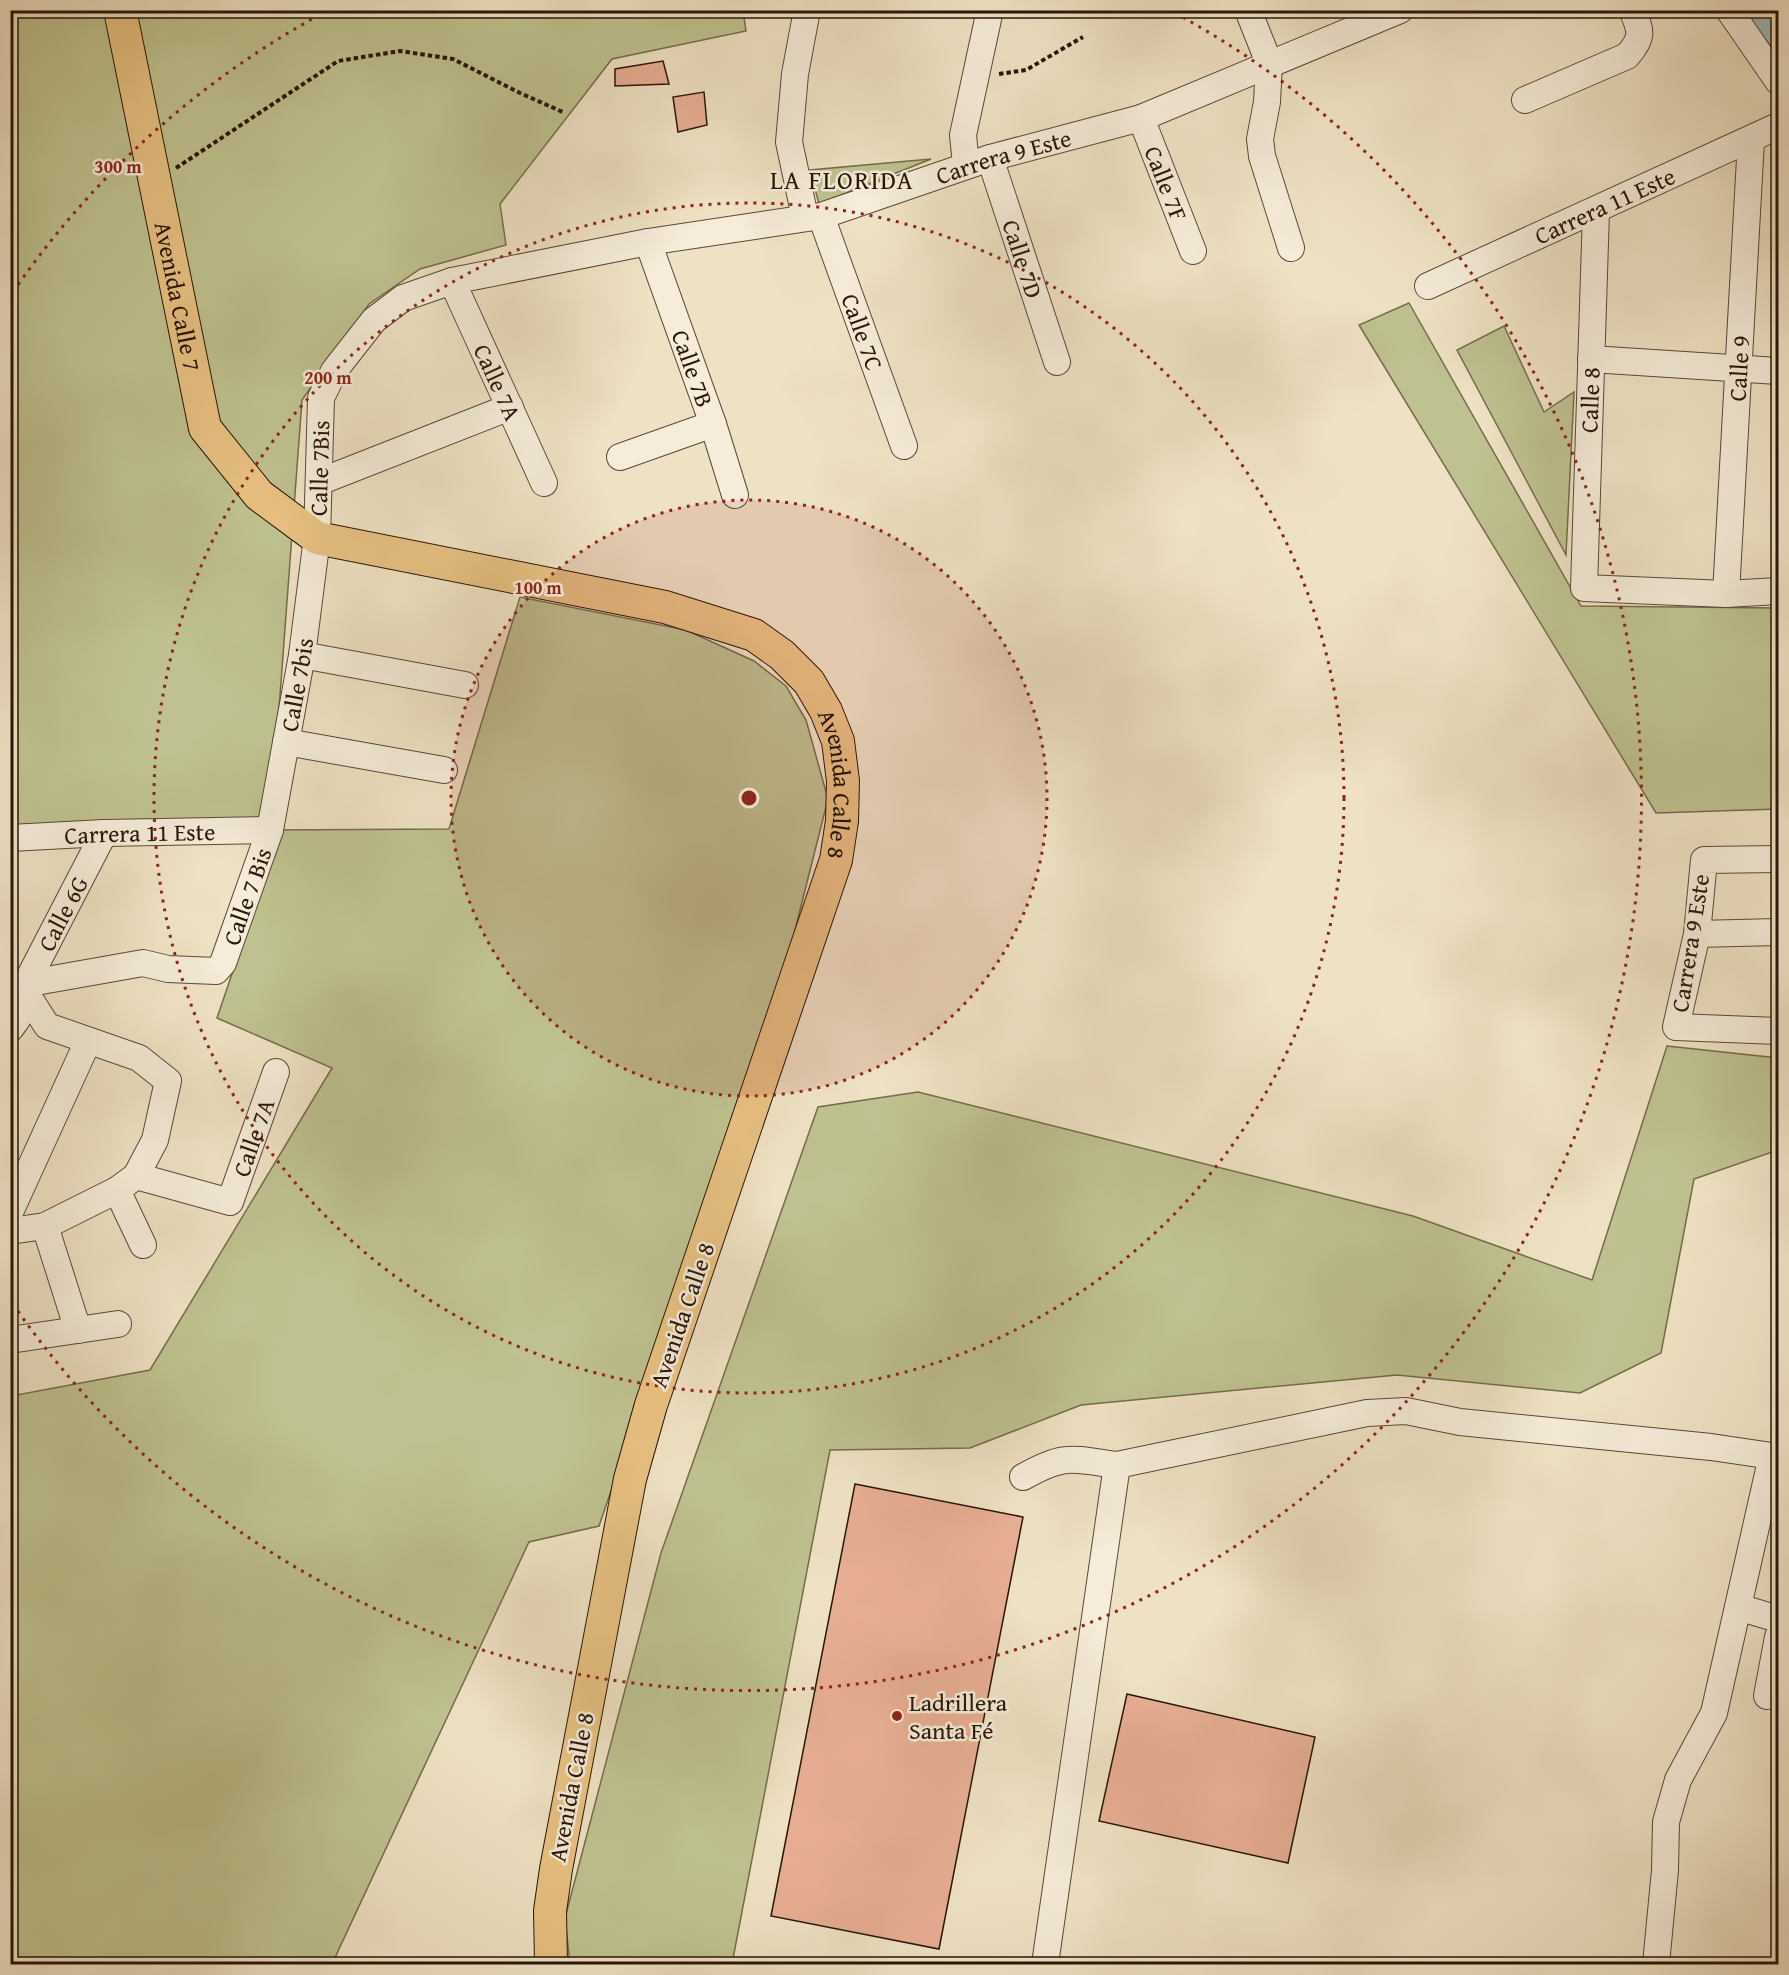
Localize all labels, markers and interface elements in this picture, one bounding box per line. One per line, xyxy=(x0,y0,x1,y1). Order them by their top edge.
street label: Carrera 9 Este xyxy=(931,120,1075,193)
street label: Calle 7F xyxy=(1136,141,1197,226)
text: 300 m xyxy=(94,153,142,180)
street label: Carrera 11 Este xyxy=(1528,158,1680,253)
district label: LA FLORIDA xyxy=(770,160,914,199)
street label: Calle 7D xyxy=(994,215,1052,302)
street label: Avenida Calle 7 xyxy=(146,218,210,374)
street label: Calle 7C xyxy=(833,289,893,375)
street label: Calle 7B xyxy=(663,325,723,412)
street label: Calle 9 xyxy=(1719,334,1758,402)
street label: Calle 7A xyxy=(465,338,531,426)
text: 200 m xyxy=(304,364,352,391)
street label: Calle 8 xyxy=(1571,366,1609,434)
street label: Calle 7Bis xyxy=(300,420,338,517)
text: 100 m xyxy=(514,574,562,601)
street label: Calle 7bis xyxy=(271,636,322,734)
street label: Avenida Calle 8 xyxy=(809,704,861,861)
centre of rings xyxy=(739,788,759,808)
street label: Carrera 11 Este xyxy=(63,813,216,853)
street label: Calle 7 Bis xyxy=(213,843,280,950)
street label: Calle 6G xyxy=(28,870,96,957)
street label: Carrera 9 Este xyxy=(1662,871,1718,1015)
street label: Calle 7A xyxy=(223,1093,283,1181)
street label: Avenida Calle 8 xyxy=(641,1238,723,1392)
place label: Ladrillera Santa Fé xyxy=(909,1685,1008,1748)
street label: Avenida Calle 8 xyxy=(539,1709,603,1865)
marker: Ladrillera Santa Fé xyxy=(890,1709,904,1723)

